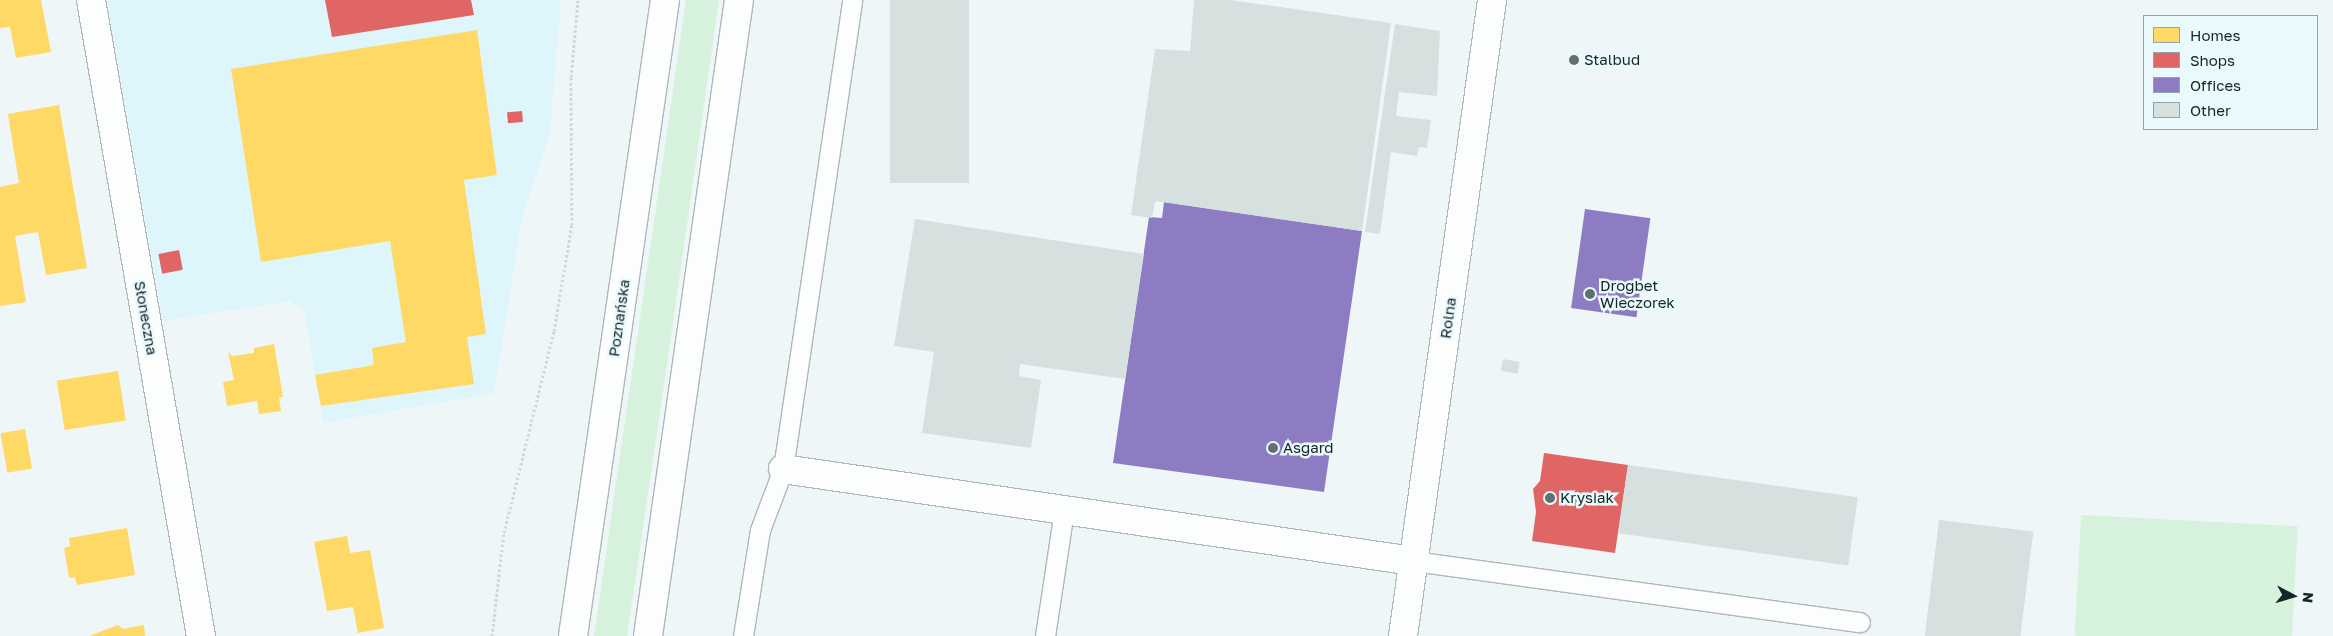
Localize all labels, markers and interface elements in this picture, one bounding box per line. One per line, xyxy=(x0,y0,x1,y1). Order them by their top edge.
legend xyxy=(2143,15,2318,130)
text: Homes xyxy=(2190,26,2240,44)
place label: Stalbud xyxy=(1584,51,1640,69)
text: Shops xyxy=(2190,51,2235,69)
marker: Stalbud xyxy=(1568,54,1580,66)
text: Offices xyxy=(2190,76,2241,94)
text: Other xyxy=(2190,101,2231,119)
place label: Drogbet Wieczorek xyxy=(1600,276,1675,311)
street label: Poznańska xyxy=(605,278,633,358)
street label: Słoneczna xyxy=(131,280,161,356)
marker: Drogbet Wieczorek xyxy=(1584,288,1596,300)
street label: Rolna xyxy=(1436,296,1460,340)
place label: Asgard xyxy=(1283,439,1334,457)
marker: Asgard xyxy=(1267,442,1279,454)
place label: Krysiak xyxy=(1560,489,1614,507)
marker: Krysiak xyxy=(1544,492,1556,504)
north arrow xyxy=(2268,571,2318,621)
text: N xyxy=(2299,591,2317,604)

